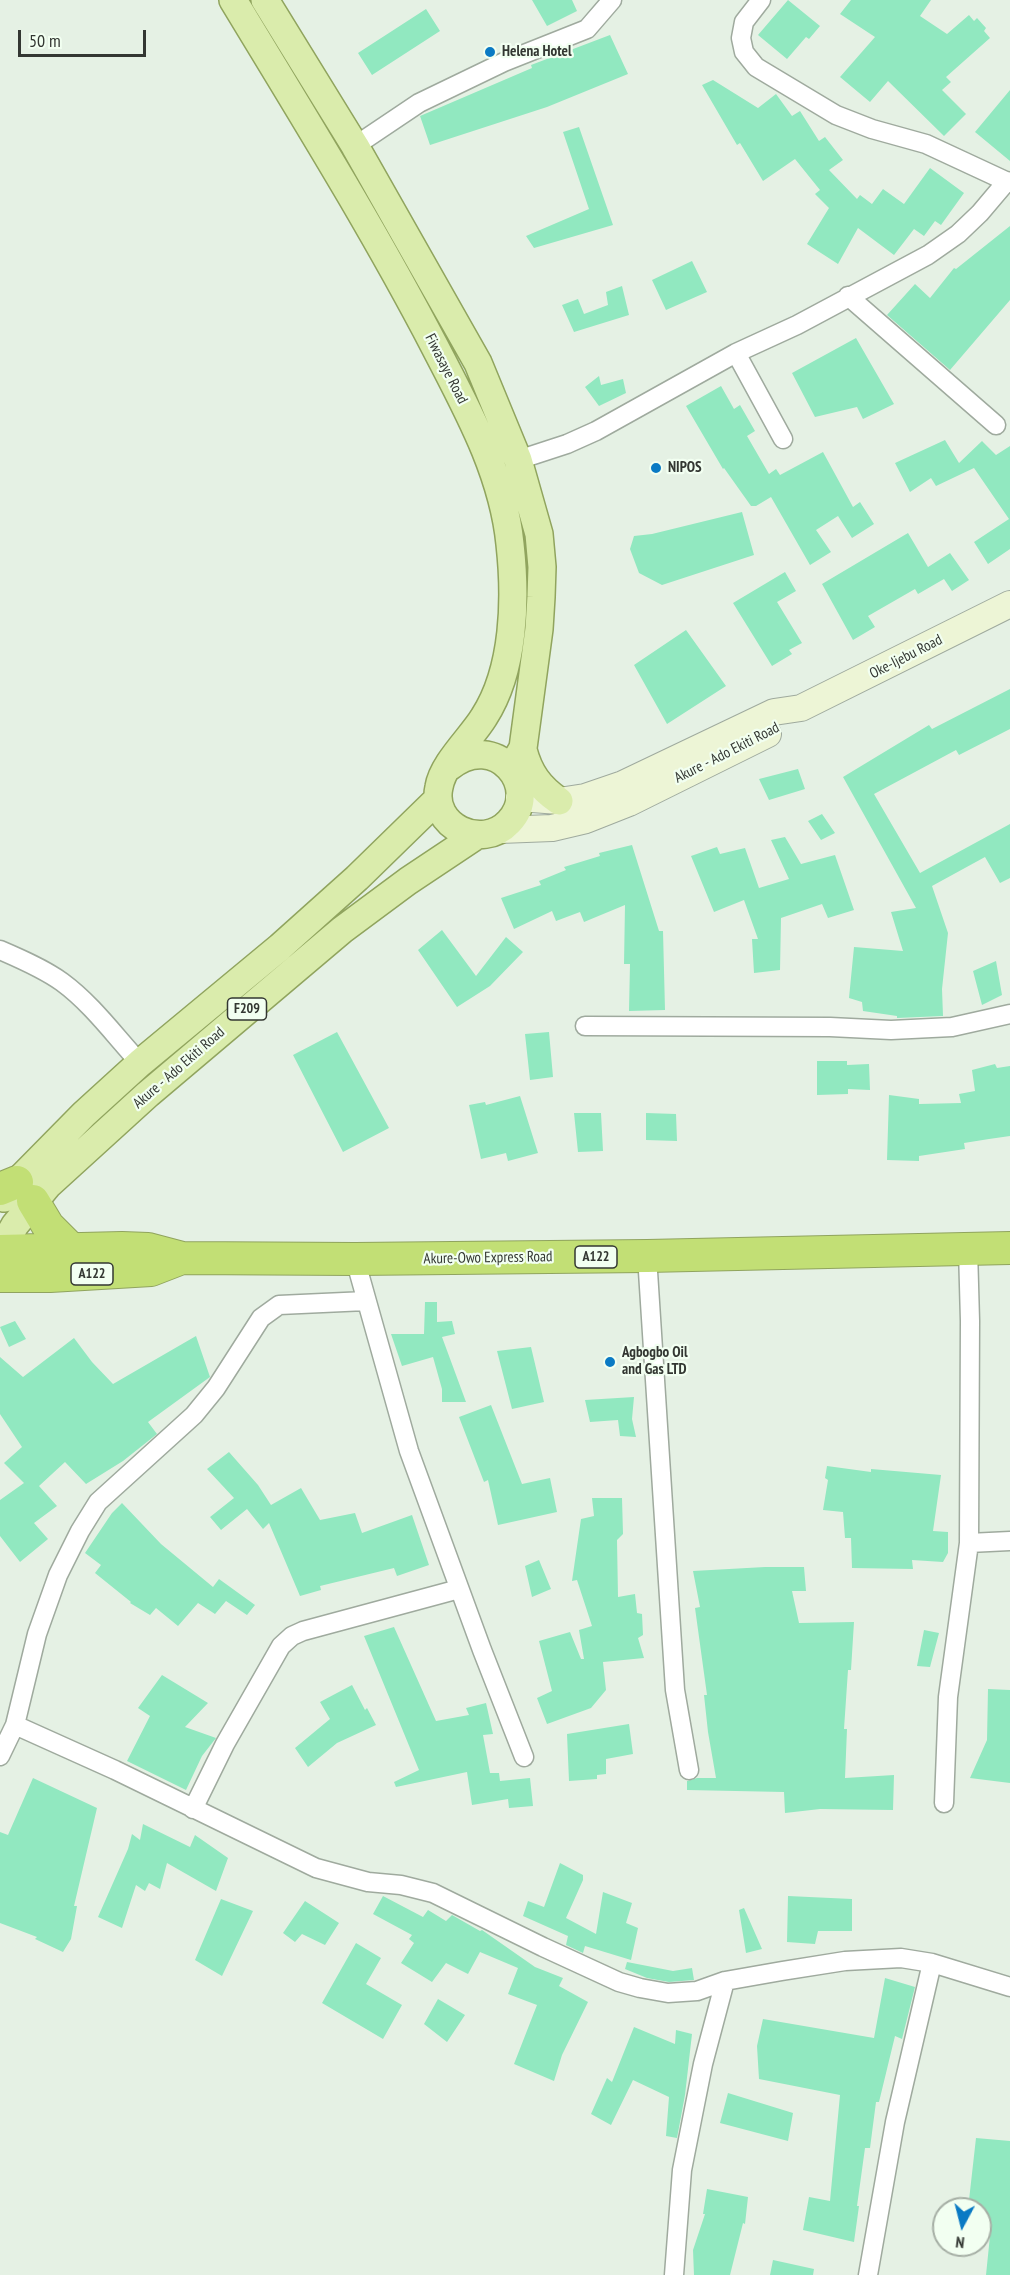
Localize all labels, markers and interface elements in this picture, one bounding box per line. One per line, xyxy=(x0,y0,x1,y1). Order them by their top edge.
scale bar xyxy=(21,18,148,56)
text: 50 m xyxy=(29,29,61,52)
place label: Helena Hotel xyxy=(502,43,572,61)
marker: Helena Hotel xyxy=(483,45,497,59)
street label: Fiwasaye Road xyxy=(421,331,471,407)
place label: NIPOS xyxy=(668,459,702,477)
marker: NIPOS xyxy=(649,461,663,475)
street label: Oke-Ijebu Road xyxy=(867,631,945,683)
street label: Akure - Ado Ekiti Road xyxy=(672,719,782,787)
road number: F209 xyxy=(228,998,266,1020)
street label: Akure - Ado Ekiti Road xyxy=(130,1023,228,1113)
road number: A122 xyxy=(575,1246,617,1268)
street label: Akure-Owo Express Road xyxy=(423,1248,553,1268)
road number: A122 xyxy=(71,1263,113,1285)
place label: Agbogbo Oil and Gas LTD xyxy=(622,1344,688,1379)
marker: Agbogbo Oil and Gas LTD xyxy=(603,1355,617,1369)
north arrow xyxy=(932,2197,992,2257)
text: N xyxy=(955,2232,966,2253)

